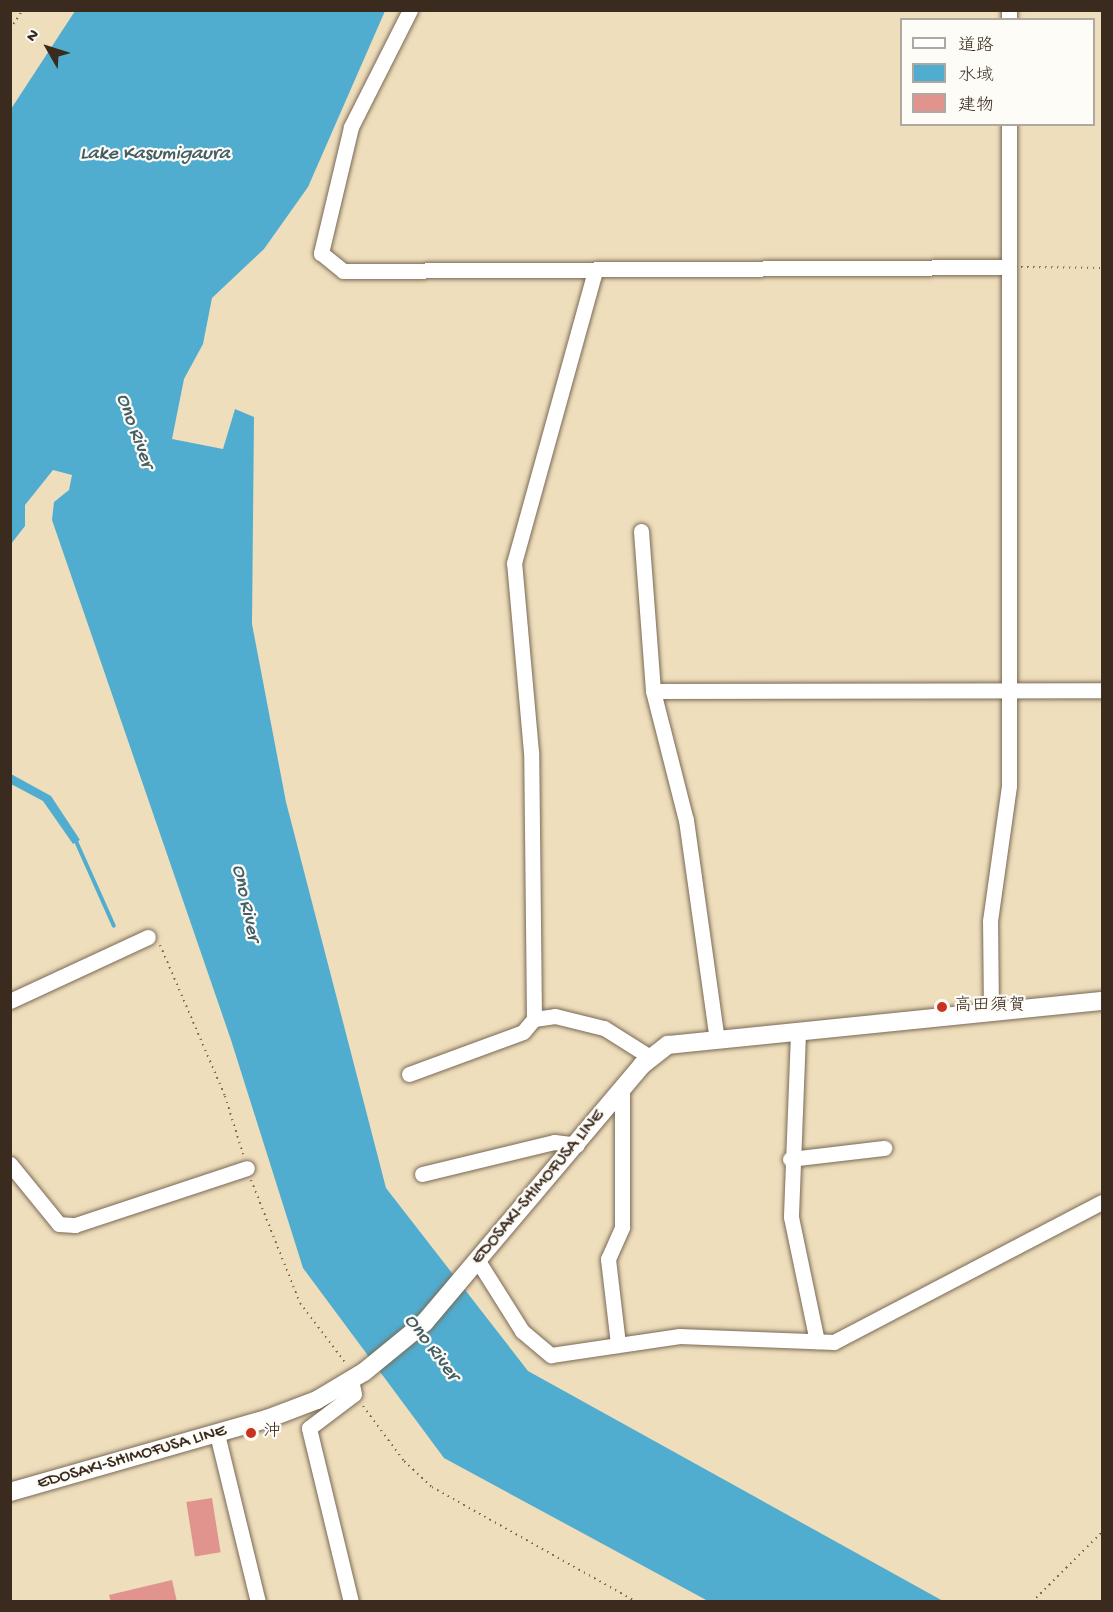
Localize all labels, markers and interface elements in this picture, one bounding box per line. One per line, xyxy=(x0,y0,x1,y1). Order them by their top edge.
north arrow xyxy=(18,18,78,78)
legend xyxy=(900,18,1095,126)
text: N xyxy=(23,26,44,46)
text: 道路 xyxy=(958,36,994,57)
text: 水域 xyxy=(958,66,994,87)
text: 建物 xyxy=(958,96,994,117)
water label: Lake Kasumigaura xyxy=(80,142,230,166)
water label: Ono River xyxy=(109,390,159,472)
water label: Ono River xyxy=(225,863,265,943)
place label: 高田須賀 xyxy=(954,996,1026,1018)
marker: 高田須賀 xyxy=(935,1000,949,1014)
street label: EDOSAKI-SHIMOFUSA LINE xyxy=(468,1106,610,1270)
water label: Ono River xyxy=(398,1310,464,1386)
street label: EDOSAKI-SHIMOFUSA LINE xyxy=(35,1421,229,1495)
place label: 沖 xyxy=(263,1422,281,1444)
marker: 沖 xyxy=(244,1426,258,1440)

